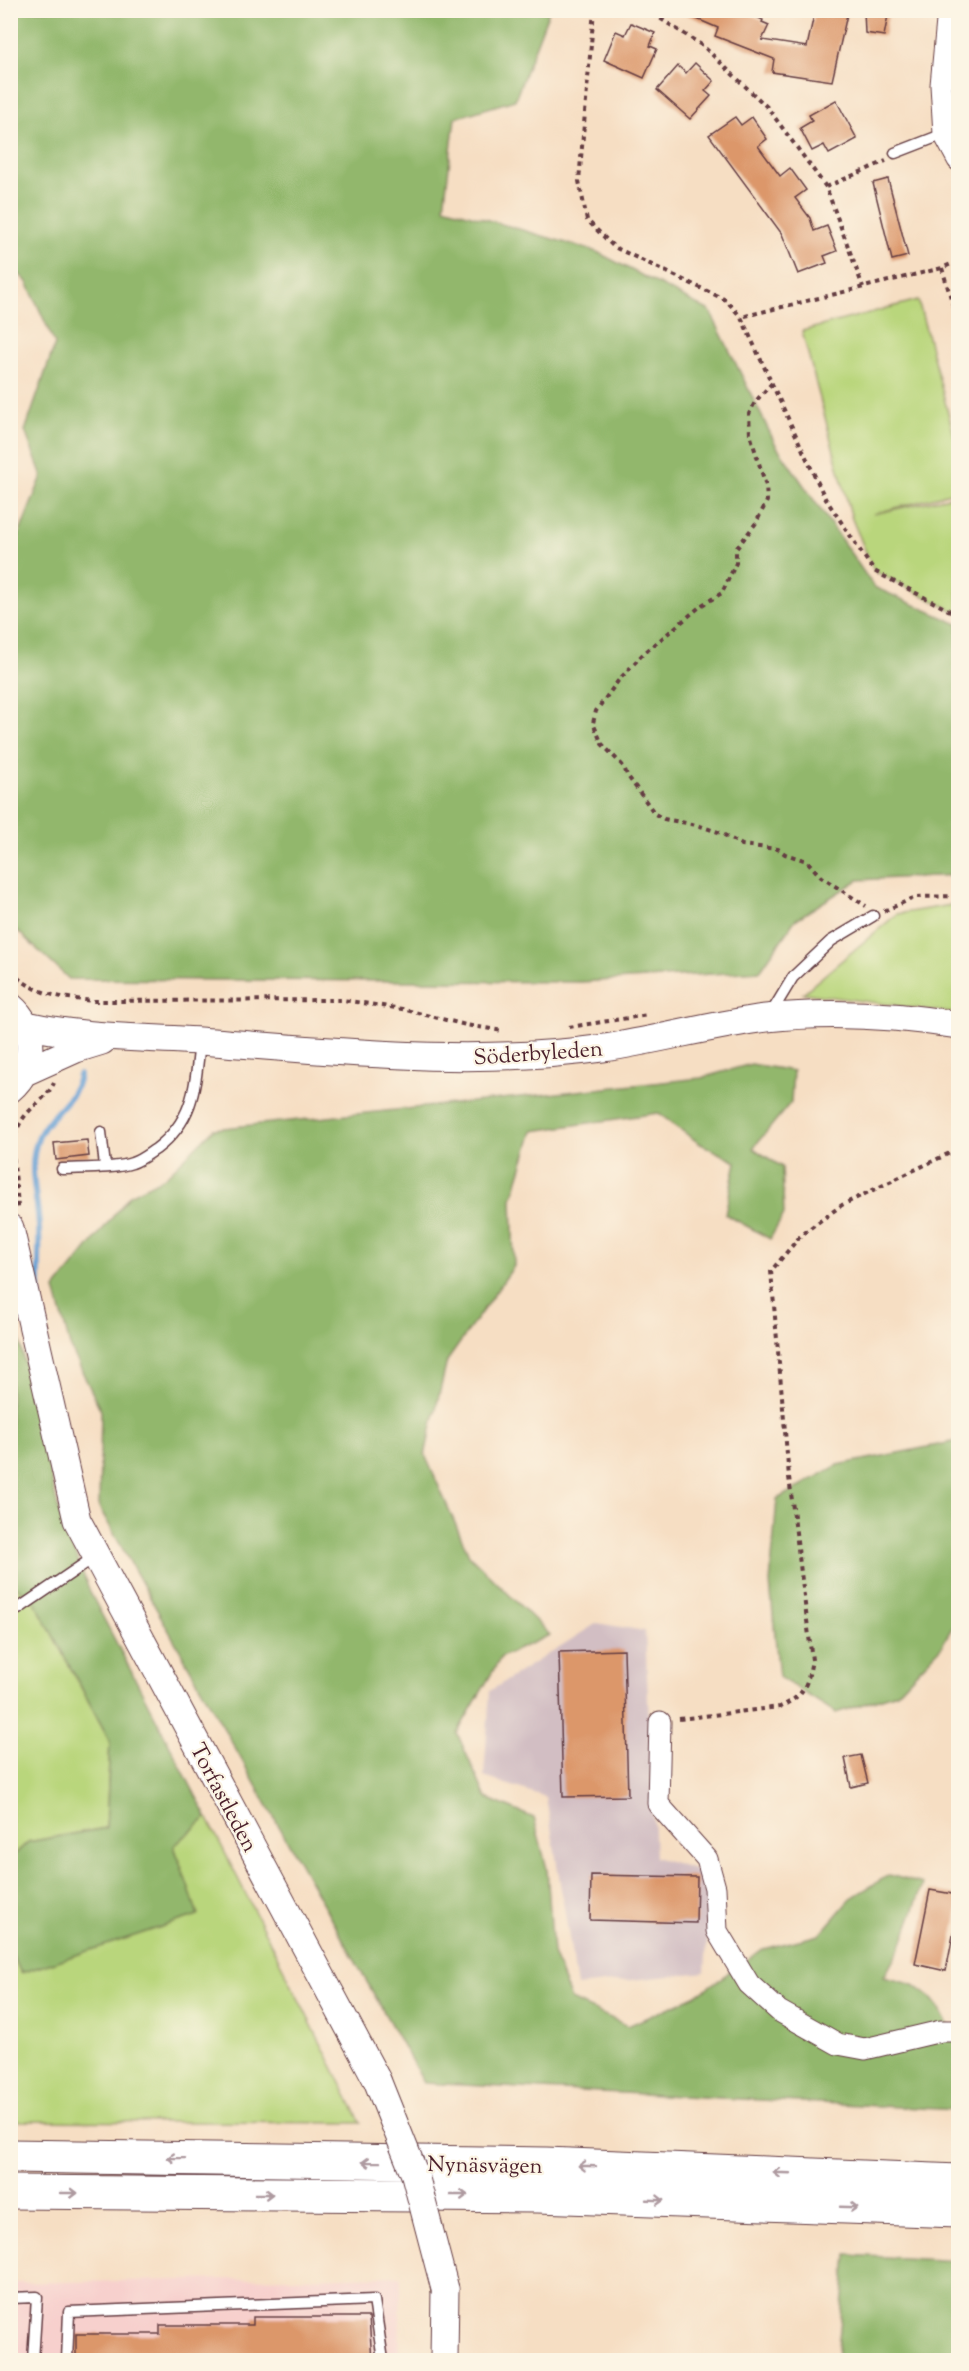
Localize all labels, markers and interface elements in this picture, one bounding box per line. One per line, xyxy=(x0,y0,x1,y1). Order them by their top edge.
street label: Söderbyleden xyxy=(472,1035,604,1075)
street label: Torfastleden xyxy=(180,1738,264,1859)
street label: Nynäsvägen xyxy=(427,2150,543,2184)
one-way arrow xyxy=(167,2153,187,2164)
one-way arrow xyxy=(362,2156,382,2167)
one-way arrow xyxy=(578,2160,598,2172)
one-way arrow xyxy=(773,2167,793,2178)
one-way arrow xyxy=(58,2187,78,2199)
one-way arrow xyxy=(253,2188,273,2200)
one-way arrow xyxy=(448,2189,468,2201)
one-way arrow xyxy=(644,2194,664,2206)
one-way arrow xyxy=(839,2201,859,2213)

